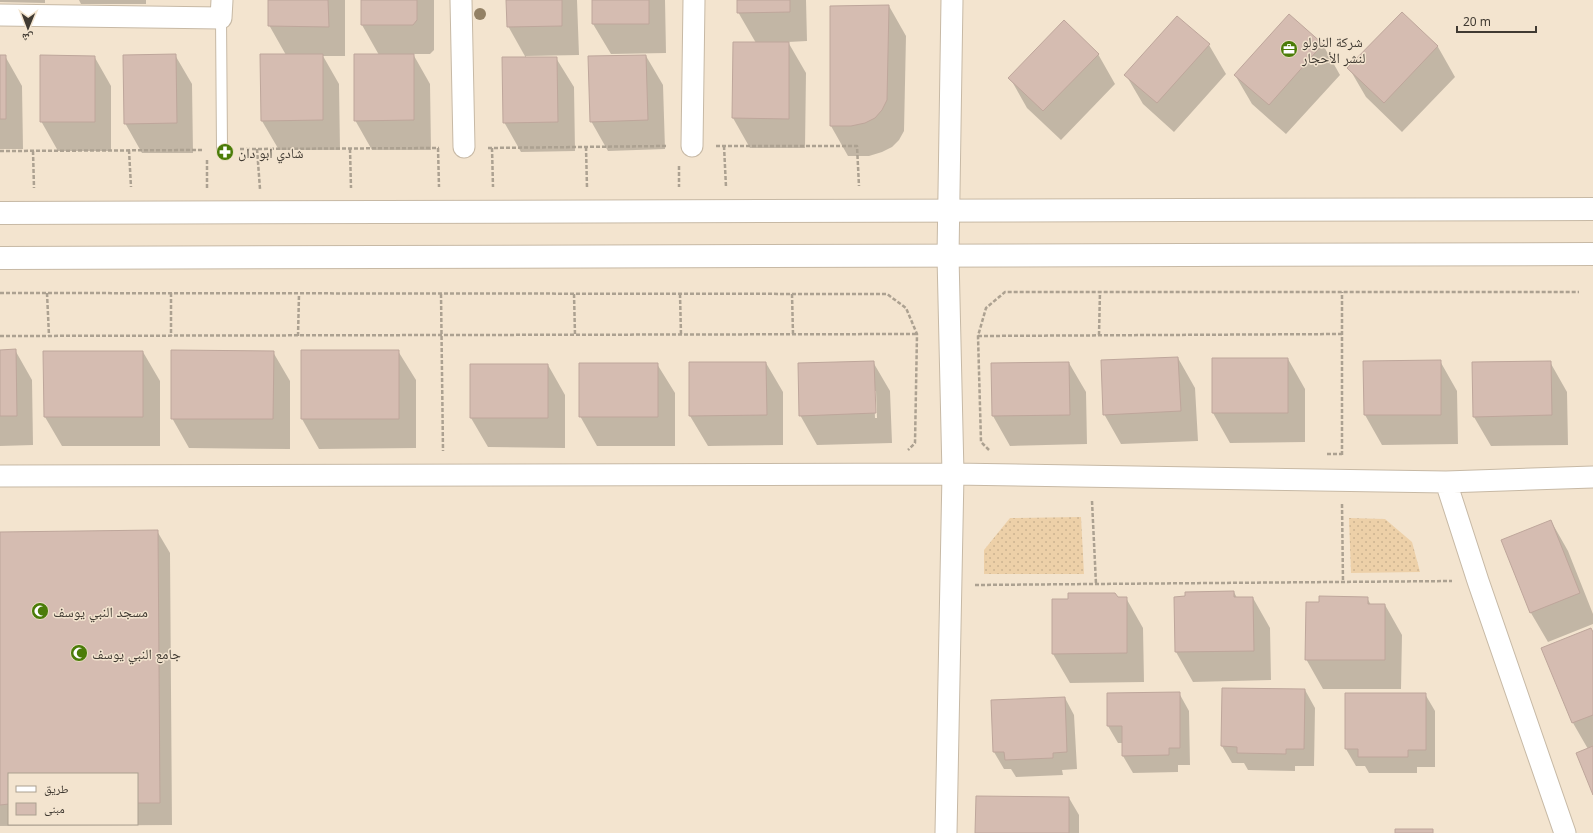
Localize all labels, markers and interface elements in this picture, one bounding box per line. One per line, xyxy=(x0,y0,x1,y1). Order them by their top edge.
north arrow xyxy=(8,8,48,48)
scale bar xyxy=(1457,8,1536,34)
text: 20 m xyxy=(1463,13,1491,30)
text: ش xyxy=(22,30,34,46)
place label: شركة الناولو لنشر الأحجار xyxy=(1301,32,1365,67)
office icon: شركة الناولو لنشر الأحجار xyxy=(1279,39,1299,59)
pharmacy icon: شادي ابو دان xyxy=(215,142,235,162)
place label: شادي ابو دان xyxy=(238,143,304,164)
mosque icon: مسجد النبي يوسف xyxy=(30,601,50,621)
place label: مسجد النبي يوسف xyxy=(53,602,148,623)
mosque icon: جامع النبي يوسف xyxy=(69,643,89,663)
place label: جامع النبي يوسف xyxy=(92,644,181,665)
legend xyxy=(8,773,138,825)
text: طريق xyxy=(44,780,69,797)
text: مبنى xyxy=(44,800,65,817)

